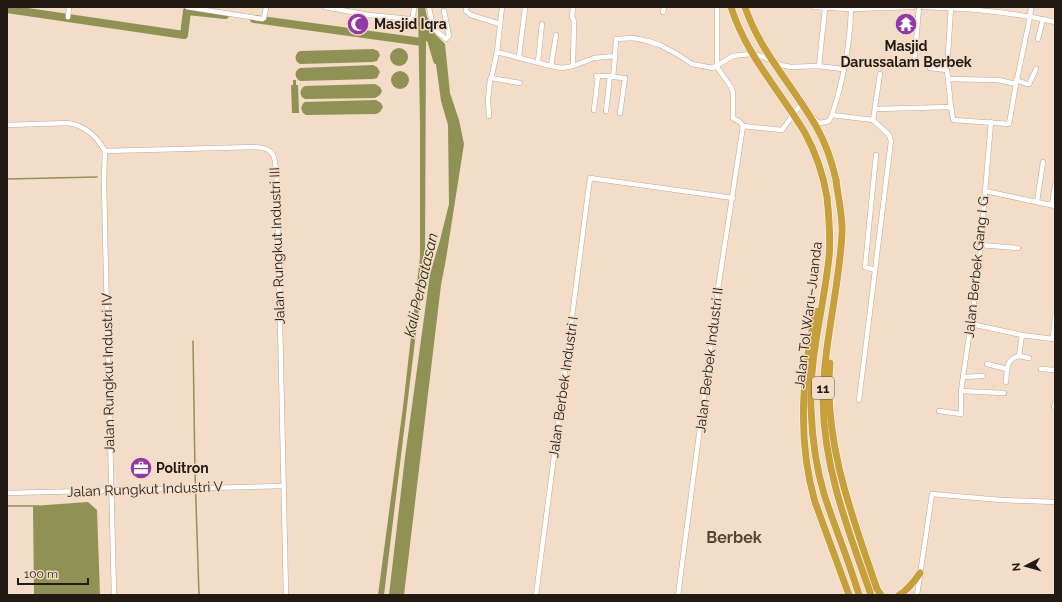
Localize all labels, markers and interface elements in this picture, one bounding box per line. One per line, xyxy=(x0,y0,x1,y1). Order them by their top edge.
mosque icon: Masjid Iqra xyxy=(345,11,371,37)
temple icon: Masjid Darussalam Berbek xyxy=(893,11,919,37)
place label: Masjid Iqra xyxy=(374,16,447,32)
place label: Masjid Darussalam Berbek xyxy=(840,38,972,70)
street label: Jalan Rungkut Industri III xyxy=(266,167,288,325)
street label: Jalan Berbek Gang I G xyxy=(961,195,991,339)
water label: Kali Perbatasan xyxy=(400,231,442,339)
street label: Jalan Tol Waru–Juanda xyxy=(791,241,825,389)
street label: Jalan Berbek Industri II xyxy=(692,286,726,434)
street label: Jalan Rungkut Industri IV xyxy=(99,292,117,453)
street label: Jalan Berbek Industri I xyxy=(545,315,581,459)
road number: 11 xyxy=(812,377,834,399)
office icon: Politron xyxy=(128,455,154,481)
place label: Politron xyxy=(156,460,209,476)
street label: Jalan Rungkut Industri V xyxy=(67,478,224,500)
district label: Berbek xyxy=(706,528,762,547)
north arrow xyxy=(1006,546,1046,586)
scale bar xyxy=(18,560,88,586)
text: N xyxy=(1010,562,1023,572)
text: 100 m xyxy=(24,567,58,581)

